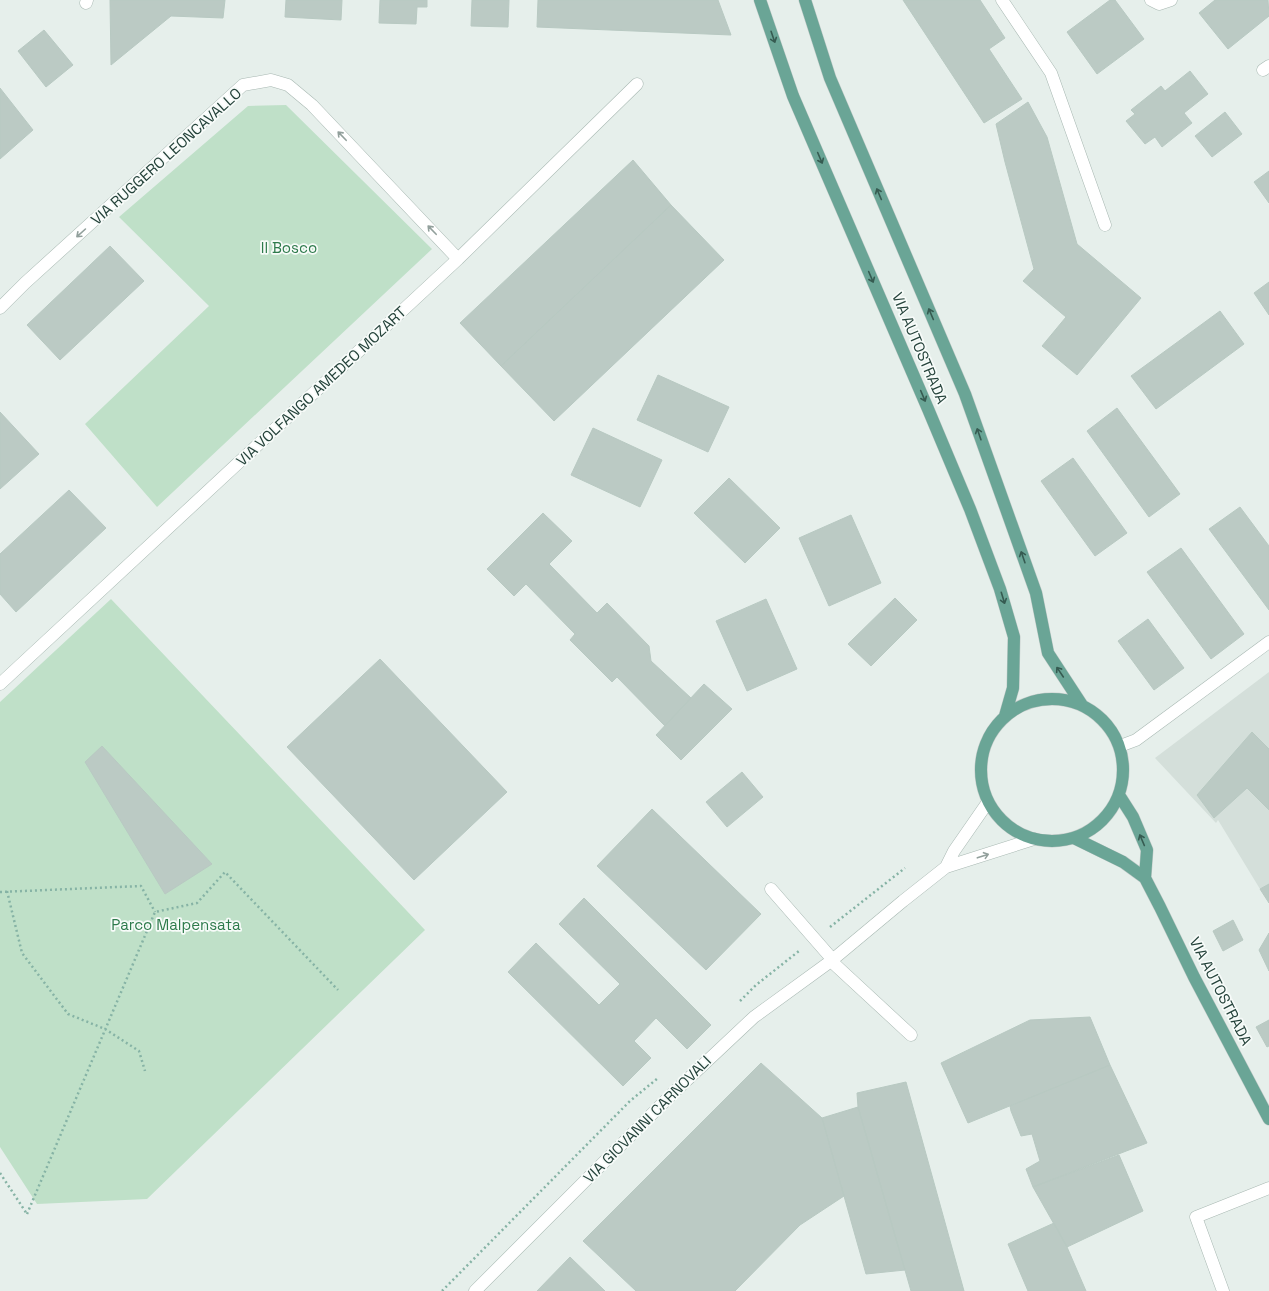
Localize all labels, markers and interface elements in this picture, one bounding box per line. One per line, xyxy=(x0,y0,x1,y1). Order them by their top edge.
one-way arrow xyxy=(769,30,777,42)
street label: VIA RUGGERO LEONCAVALLO xyxy=(87,83,245,229)
one-way arrow xyxy=(337,131,347,141)
one-way arrow xyxy=(817,151,824,163)
one-way arrow xyxy=(875,188,883,200)
one-way arrow xyxy=(427,225,436,235)
one-way arrow xyxy=(75,228,86,237)
park label: Il Bosco xyxy=(261,238,317,257)
one-way arrow xyxy=(868,271,876,283)
street label: VIA AUTOSTRADA xyxy=(888,289,952,407)
street label: VIA VOLFANGO AMEDEO MOZART xyxy=(232,302,410,470)
one-way arrow xyxy=(926,308,934,320)
one-way arrow xyxy=(920,390,927,402)
one-way arrow xyxy=(975,428,983,440)
one-way arrow xyxy=(1018,551,1026,563)
one-way arrow xyxy=(999,592,1007,604)
one-way arrow xyxy=(1056,666,1064,678)
one-way arrow xyxy=(1138,834,1146,846)
one-way arrow xyxy=(977,851,989,859)
park label: Parco Malpensata xyxy=(111,915,241,934)
street label: VIA AUTOSTRADA xyxy=(1185,934,1257,1049)
street label: VIA GIOVANNI CARNOVALI xyxy=(579,1051,715,1187)

